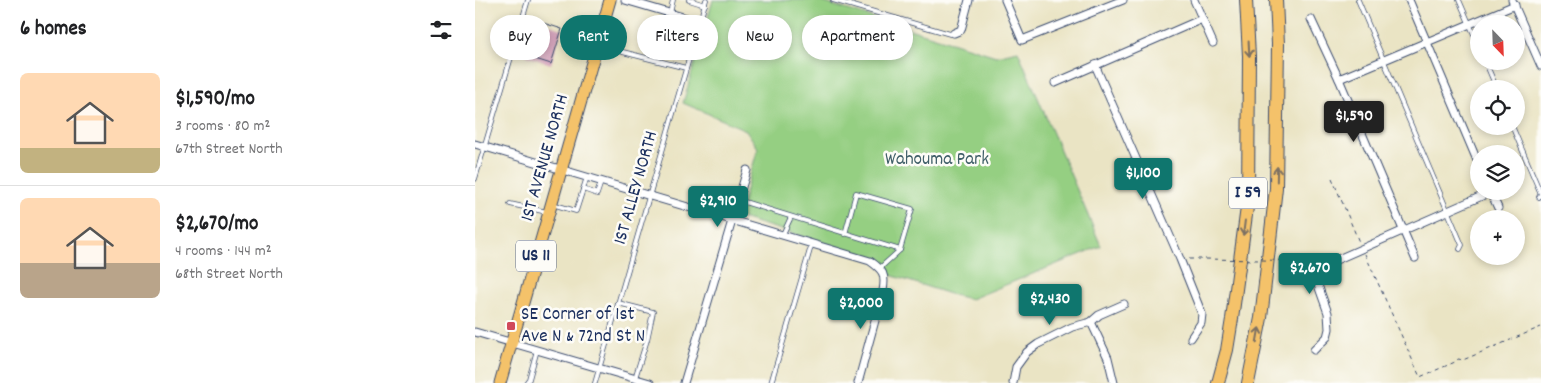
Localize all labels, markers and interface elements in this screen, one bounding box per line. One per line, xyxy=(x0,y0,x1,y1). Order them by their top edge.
text: 6 homes xyxy=(20,15,87,45)
chip: Buy xyxy=(490,15,550,60)
chip: Rent xyxy=(560,15,627,60)
chip: Filters xyxy=(637,15,718,60)
chip: New xyxy=(728,15,792,60)
chip: Apartment xyxy=(802,15,913,60)
north arrow xyxy=(1470,15,1525,70)
map controls xyxy=(1470,15,1525,265)
icon: filters xyxy=(427,16,455,44)
one-way arrow xyxy=(1244,40,1254,56)
button: locate xyxy=(1470,80,1525,135)
text: $1,590/mo xyxy=(175,85,255,115)
street label: 1ST AVENUE NORTH xyxy=(515,91,577,225)
icon: home xyxy=(60,93,120,153)
pin: $1,590 xyxy=(1313,100,1395,143)
text: $1,590 xyxy=(1335,105,1373,128)
text: 3 rooms · 80 m² xyxy=(175,115,270,138)
street label: 1ST ALLEY NORTH xyxy=(608,128,666,248)
text: 67th Street North xyxy=(175,138,283,161)
button: layers xyxy=(1470,145,1525,200)
park label: Wahouma Park xyxy=(885,147,989,174)
pin: $1,100 xyxy=(1102,158,1184,200)
text: $1,100 xyxy=(1125,162,1161,185)
one-way arrow xyxy=(1272,166,1282,182)
road number: I 59 xyxy=(1229,178,1267,208)
pin: $2,910 xyxy=(677,186,759,228)
text: $2,910 xyxy=(699,190,737,213)
text: $2,670/mo xyxy=(175,210,258,240)
button: + xyxy=(1470,210,1525,265)
icon: home xyxy=(60,218,120,278)
one-way arrow xyxy=(1239,220,1249,236)
text: 4 rooms · 144 m² xyxy=(175,240,271,263)
road number: US 11 xyxy=(516,240,556,272)
pin: $2,670 xyxy=(1269,252,1351,295)
text: $2,670 xyxy=(1290,257,1330,280)
text: 68th Street North xyxy=(175,263,283,286)
pin: $2,430 xyxy=(1009,284,1091,326)
pin: $2,000 xyxy=(820,288,902,330)
text: $2,430 xyxy=(1030,288,1070,311)
text: $2,000 xyxy=(839,292,883,315)
place label: SE Corner of 1st Ave N & 72nd St N xyxy=(521,302,645,351)
marker: SE Corner of 1st Ave N & 72nd St N xyxy=(505,320,517,332)
one-way arrow xyxy=(1253,328,1263,344)

